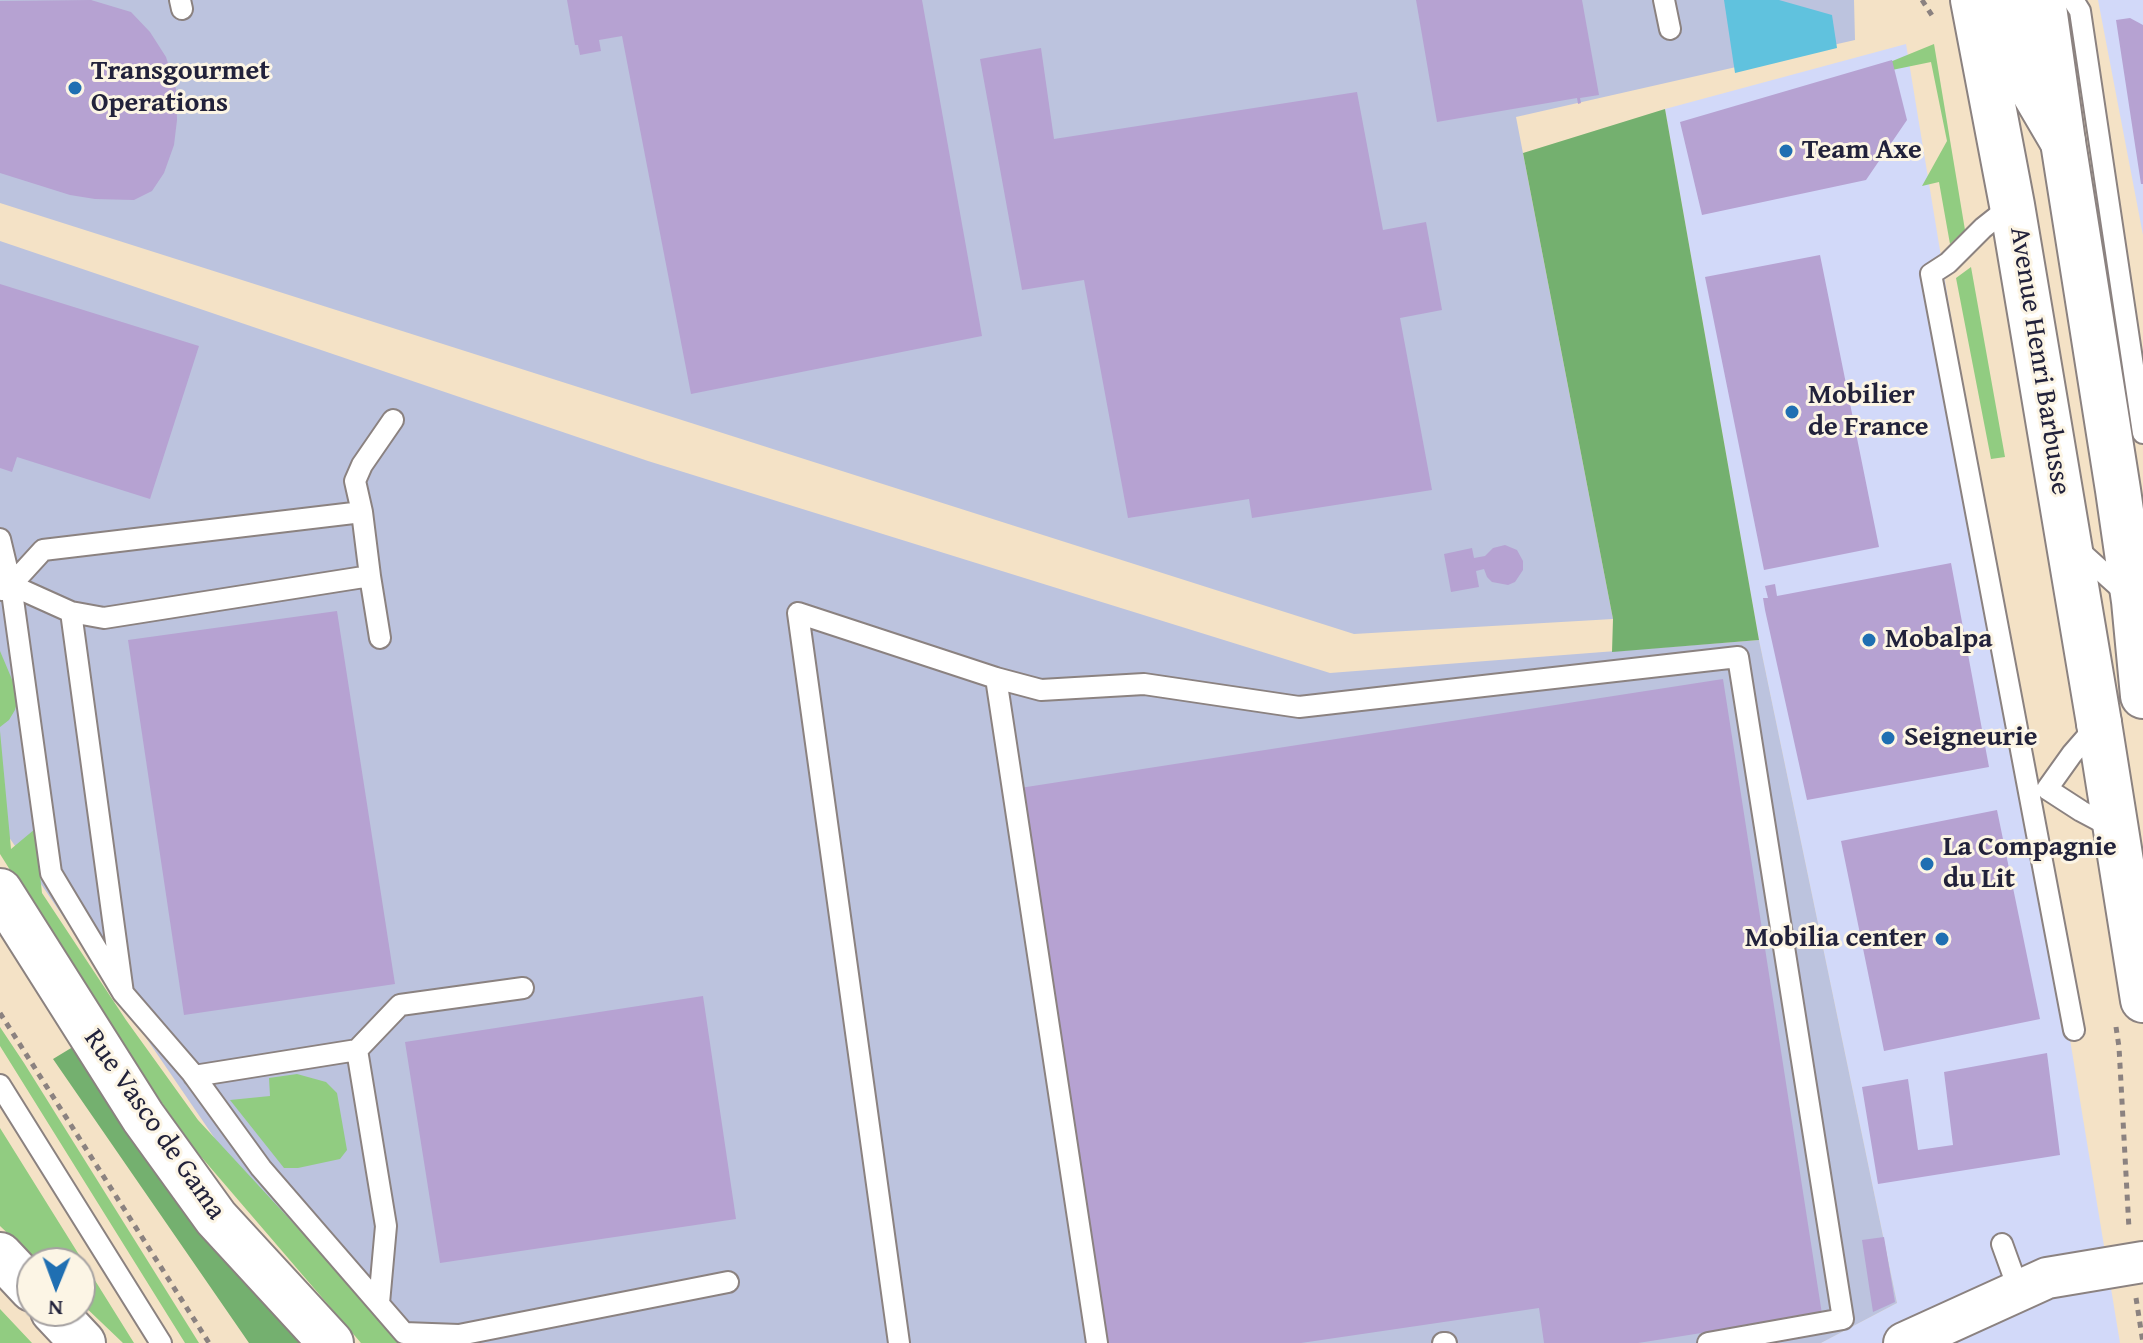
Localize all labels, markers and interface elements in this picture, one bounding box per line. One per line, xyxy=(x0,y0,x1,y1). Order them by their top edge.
place label: Transgourmet Operations xyxy=(91,55,270,121)
marker: Transgourmet Operations xyxy=(66,79,84,97)
place label: Team Axe xyxy=(1802,134,1922,168)
marker: Team Axe xyxy=(1777,142,1795,160)
street label: Avenue Henri Barbusse xyxy=(2001,225,2077,497)
place label: Mobilier de France xyxy=(1808,379,1929,445)
marker: Mobilier de France xyxy=(1783,403,1801,421)
place label: Mobalpa xyxy=(1885,623,1993,657)
marker: Mobalpa xyxy=(1860,631,1878,649)
place label: Seigneurie xyxy=(1904,721,2038,755)
marker: Seigneurie xyxy=(1879,729,1897,747)
place label: La Compagnie du Lit xyxy=(1943,831,2117,897)
marker: La Compagnie du Lit xyxy=(1918,855,1936,873)
place label: Mobilia center xyxy=(1745,922,1926,956)
marker: Mobilia center xyxy=(1933,930,1951,948)
street label: Rue Vasco de Gama xyxy=(76,1023,232,1227)
north arrow xyxy=(16,1247,96,1327)
text: N xyxy=(48,1293,63,1325)

